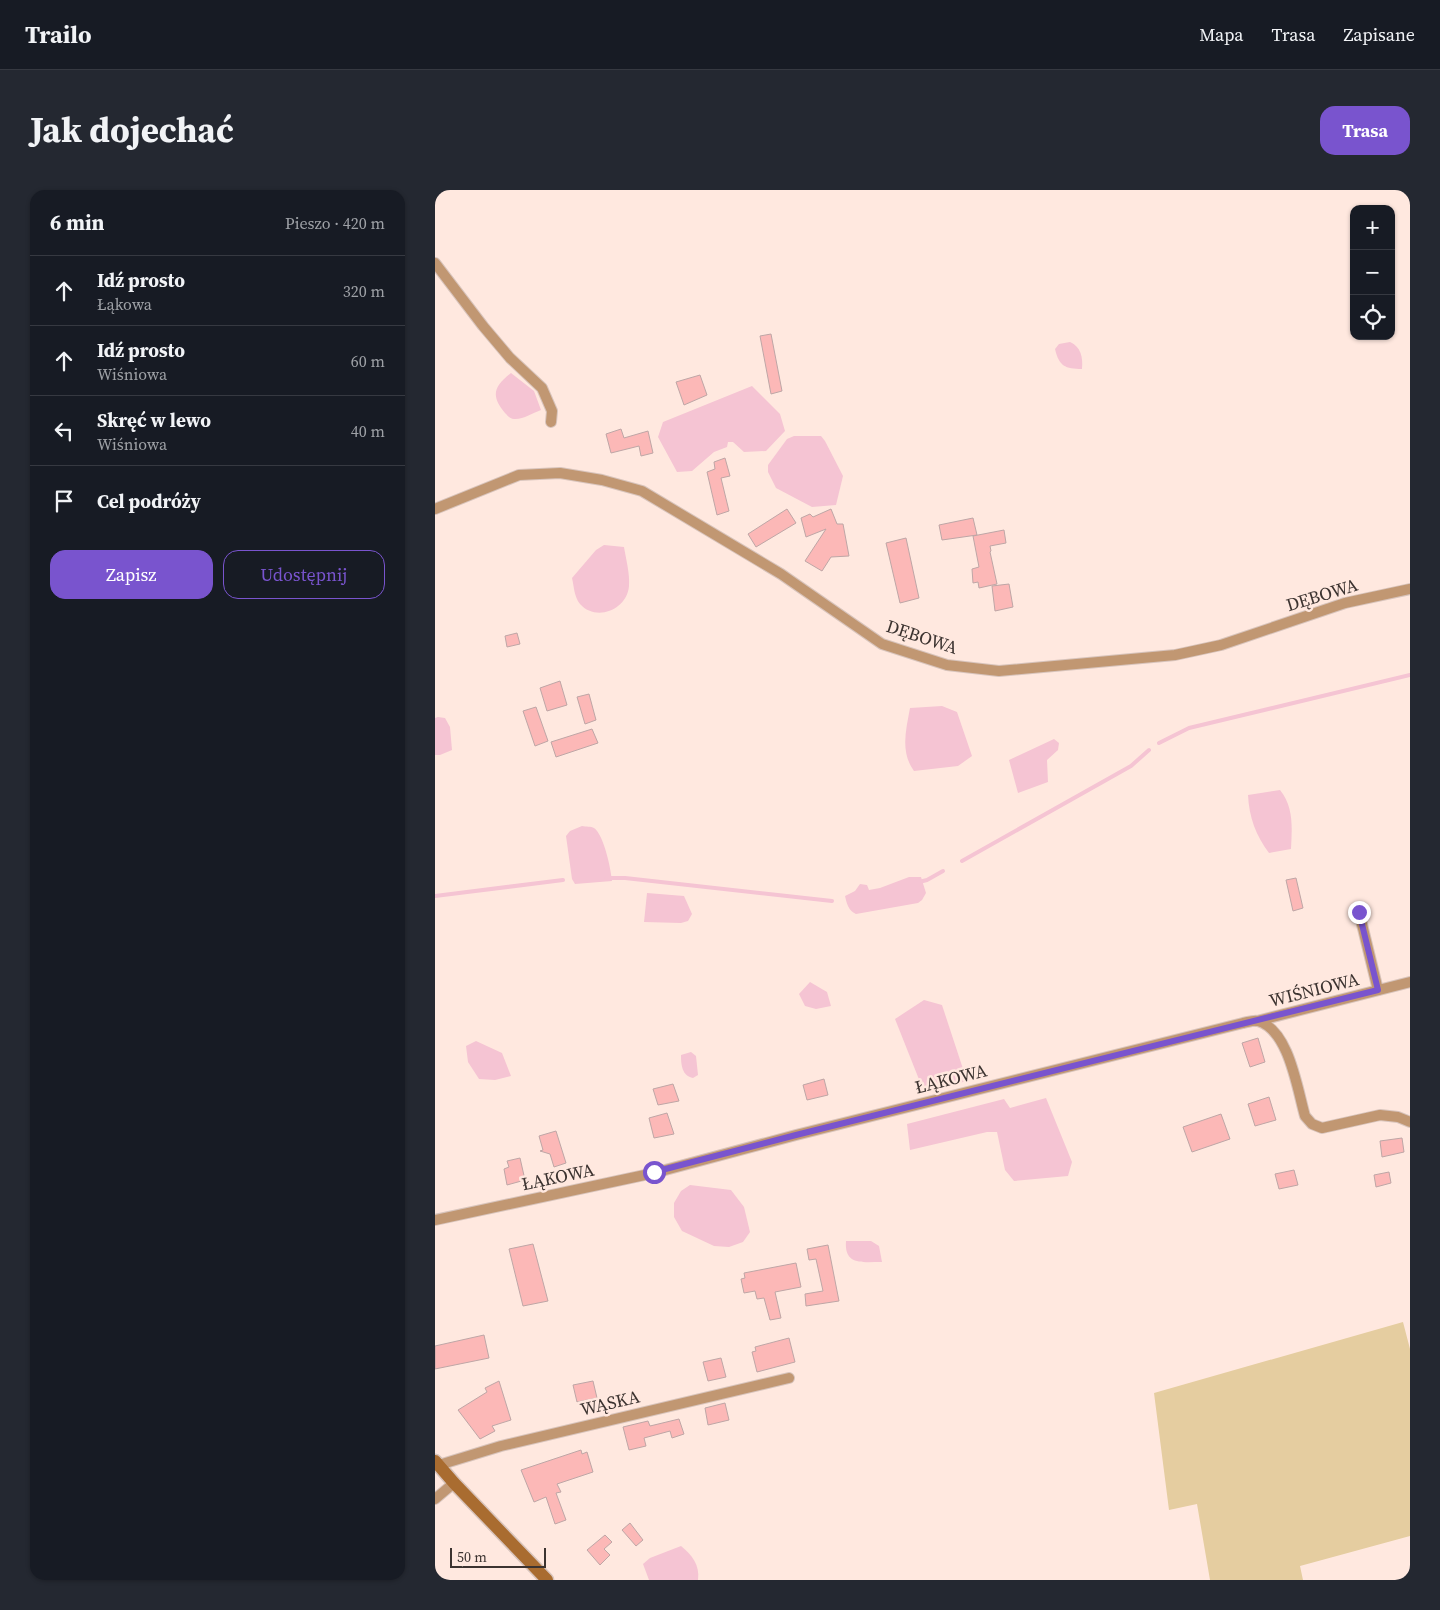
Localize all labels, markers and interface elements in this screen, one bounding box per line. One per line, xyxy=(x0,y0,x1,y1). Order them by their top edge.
text: Trailo xyxy=(25,18,92,51)
text: Mapa xyxy=(1199,22,1244,47)
text: Trasa xyxy=(1272,22,1315,47)
text: Zapisane xyxy=(1343,22,1415,47)
text: Jak dojechać xyxy=(30,106,234,154)
button: Trasa xyxy=(1320,106,1410,155)
map controls xyxy=(1350,205,1395,340)
button: + xyxy=(1350,205,1395,250)
text: 6 min xyxy=(50,208,105,237)
text: Pieszo · 420 m xyxy=(285,212,385,234)
button: − xyxy=(1350,250,1395,295)
text: Idź prosto xyxy=(97,267,185,293)
icon: ahead xyxy=(50,277,78,305)
text: 320 m xyxy=(343,280,385,302)
text: Łąkowa xyxy=(97,293,152,315)
button: locate xyxy=(1350,295,1395,340)
text: Idź prosto xyxy=(97,337,185,363)
icon: ahead xyxy=(50,347,78,375)
text: 60 m xyxy=(351,350,385,372)
text: Wiśniowa xyxy=(97,363,167,385)
text: Skręć w lewo xyxy=(97,407,211,433)
icon: left xyxy=(50,417,78,445)
text: 40 m xyxy=(351,420,385,442)
text: Wiśniowa xyxy=(97,433,167,455)
icon: arrive xyxy=(50,487,78,515)
text: Cel podróży xyxy=(97,488,201,514)
button: Zapisz xyxy=(50,550,213,599)
button: Udostępnij xyxy=(223,550,385,599)
street label: DĘBOWA xyxy=(1283,572,1361,617)
street label: DĘBOWA xyxy=(883,613,961,660)
route end xyxy=(1348,901,1371,924)
street label: WIŚNIOWA xyxy=(1266,966,1361,1013)
street label: ŁĄKOWA xyxy=(912,1057,990,1100)
street label: ŁĄKOWA xyxy=(519,1157,596,1196)
route start xyxy=(643,1161,666,1184)
street label: WĄSKA xyxy=(578,1384,642,1421)
scale bar xyxy=(450,1545,546,1568)
text: 50 m xyxy=(457,1547,487,1567)

